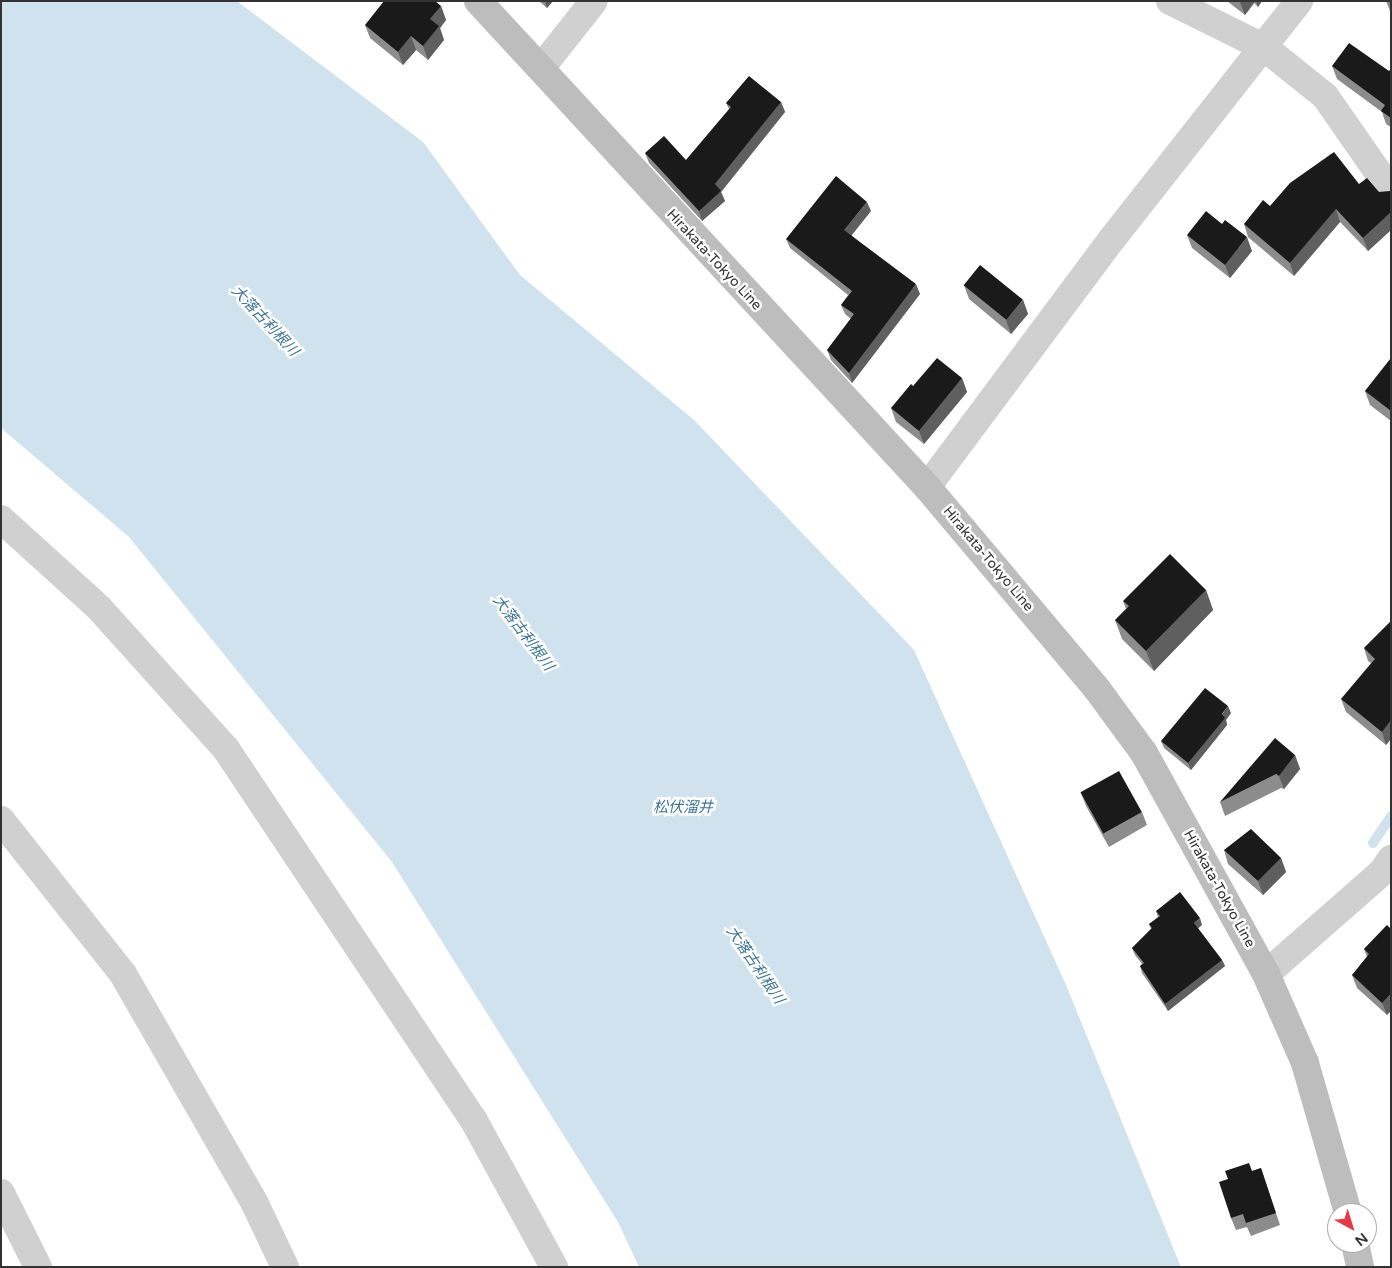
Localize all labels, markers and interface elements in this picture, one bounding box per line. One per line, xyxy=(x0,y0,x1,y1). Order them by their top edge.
street label: Hirakata-Tokyo Line xyxy=(663,206,765,314)
water label: 大落古利根川 xyxy=(228,282,302,360)
street label: Hirakata-Tokyo Line xyxy=(939,503,1037,615)
water label: 大落古利根川 xyxy=(489,592,557,674)
water label: 松伏溜井 xyxy=(653,799,713,817)
street label: Hirakata-Tokyo Line xyxy=(1180,827,1258,951)
water label: 大落古利根川 xyxy=(722,923,788,1007)
north arrow xyxy=(1327,1203,1377,1253)
text: N xyxy=(1351,1229,1371,1249)

